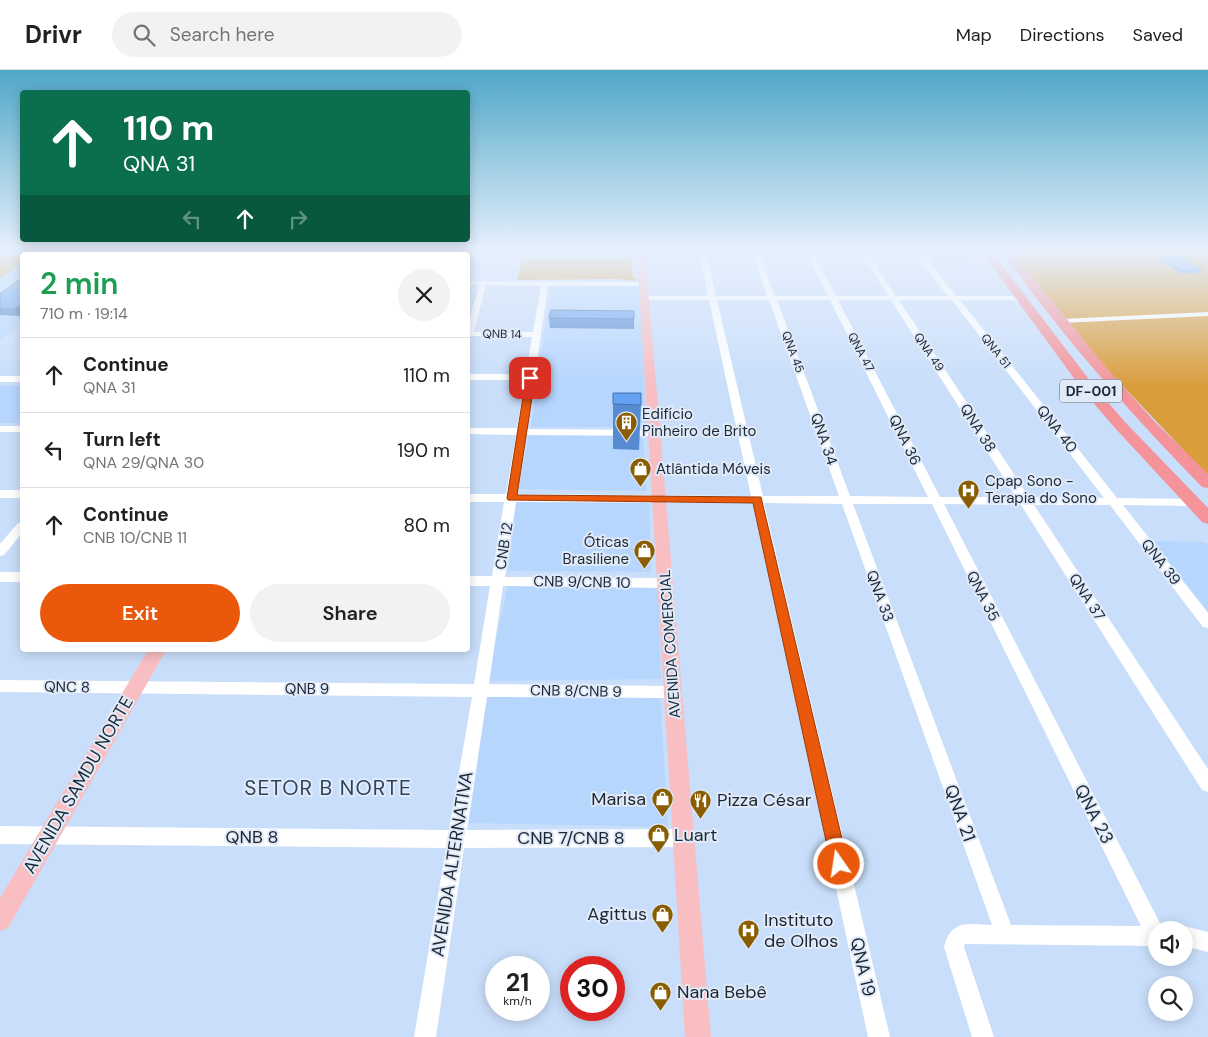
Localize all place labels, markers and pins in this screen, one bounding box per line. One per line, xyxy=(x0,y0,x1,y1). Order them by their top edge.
pin xyxy=(509,357,551,399)
place label: Edifício Pinheiro de Brito xyxy=(642,404,757,441)
building icon: Edifício Pinheiro de Brito xyxy=(614,411,638,442)
shop icon: Atlântida Móveis xyxy=(628,457,652,488)
place label: Atlântida Móveis xyxy=(656,459,771,479)
place label: Cpap Sono - Terapia do Sono xyxy=(985,471,1097,508)
hospital icon: Cpap Sono - Terapia do Sono xyxy=(957,478,981,509)
place label: Óticas Brasiliene xyxy=(563,532,629,569)
shop icon: Óticas Brasiliene xyxy=(633,539,657,570)
place label: Marisa xyxy=(591,787,646,811)
shop icon: Marisa xyxy=(650,787,674,818)
restaurant icon: Pizza César xyxy=(689,788,713,819)
place label: Pizza César xyxy=(717,788,812,812)
shop icon: Luart xyxy=(646,823,670,854)
place label: Luart xyxy=(674,823,717,847)
place label: Agittus xyxy=(587,902,647,926)
shop icon: Agittus xyxy=(651,902,675,933)
place label: Instituto de Olhos xyxy=(764,908,838,953)
hospital icon: Instituto de Olhos xyxy=(736,918,760,949)
shop icon: Nana Bebê xyxy=(649,980,673,1011)
place label: Nana Bebê xyxy=(677,980,767,1004)

